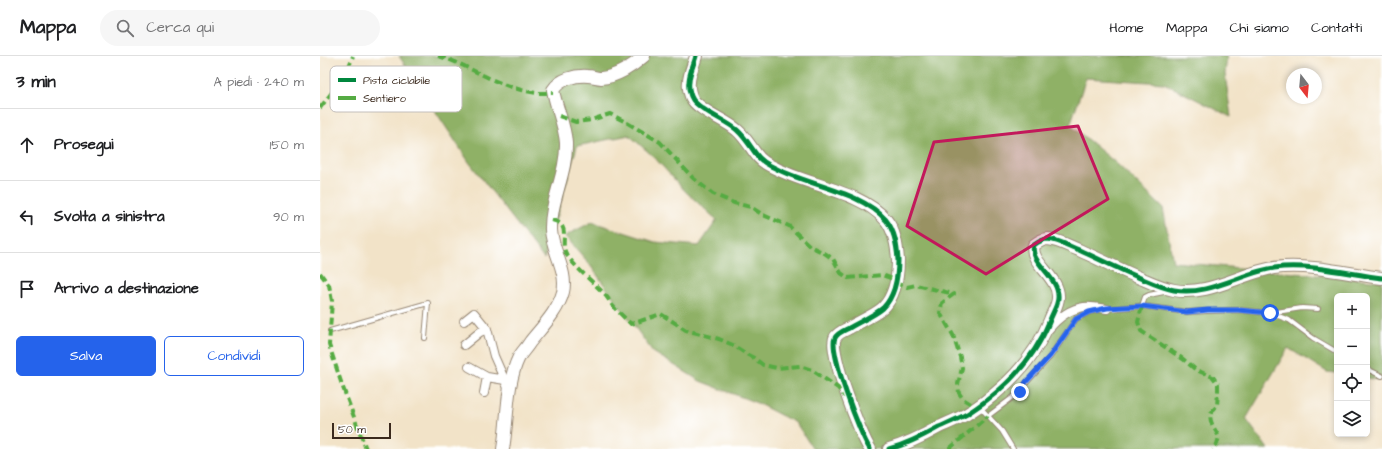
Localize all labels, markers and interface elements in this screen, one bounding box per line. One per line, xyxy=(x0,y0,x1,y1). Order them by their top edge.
search box xyxy=(100,10,380,46)
text: Mappa xyxy=(20,14,76,41)
icon: search xyxy=(114,17,136,39)
text: Cerca qui xyxy=(146,17,214,38)
text: Home xyxy=(1109,18,1144,38)
text: Mappa xyxy=(1166,18,1207,38)
text: Chi siamo xyxy=(1229,18,1289,38)
text: Contatti xyxy=(1311,18,1362,38)
legend xyxy=(330,66,462,112)
north arrow xyxy=(1286,68,1322,104)
text: 3 min xyxy=(16,70,56,94)
text: A piedi · 240 m xyxy=(214,73,304,91)
text: Pista ciclabile xyxy=(363,73,430,88)
text: Sentiero xyxy=(363,91,407,106)
icon: ahead xyxy=(16,134,38,156)
text: Prosegui xyxy=(54,134,114,155)
text: 150 m xyxy=(270,136,304,154)
icon: left xyxy=(16,206,38,228)
text: Svolta a sinistra xyxy=(54,206,165,227)
text: 90 m xyxy=(273,208,304,226)
icon: arrive xyxy=(16,278,38,300)
text: Arrivo a destinazione xyxy=(54,278,199,299)
map controls xyxy=(1334,293,1370,437)
button: + xyxy=(1334,293,1370,329)
route start xyxy=(1261,304,1279,322)
button: − xyxy=(1334,329,1370,365)
button: Salva xyxy=(16,336,156,376)
button: Condividi xyxy=(164,336,304,376)
button: locate xyxy=(1334,365,1370,401)
route end xyxy=(1011,383,1029,401)
button: layers xyxy=(1334,401,1370,437)
scale bar xyxy=(332,421,391,440)
text: 50 m xyxy=(338,422,366,437)

